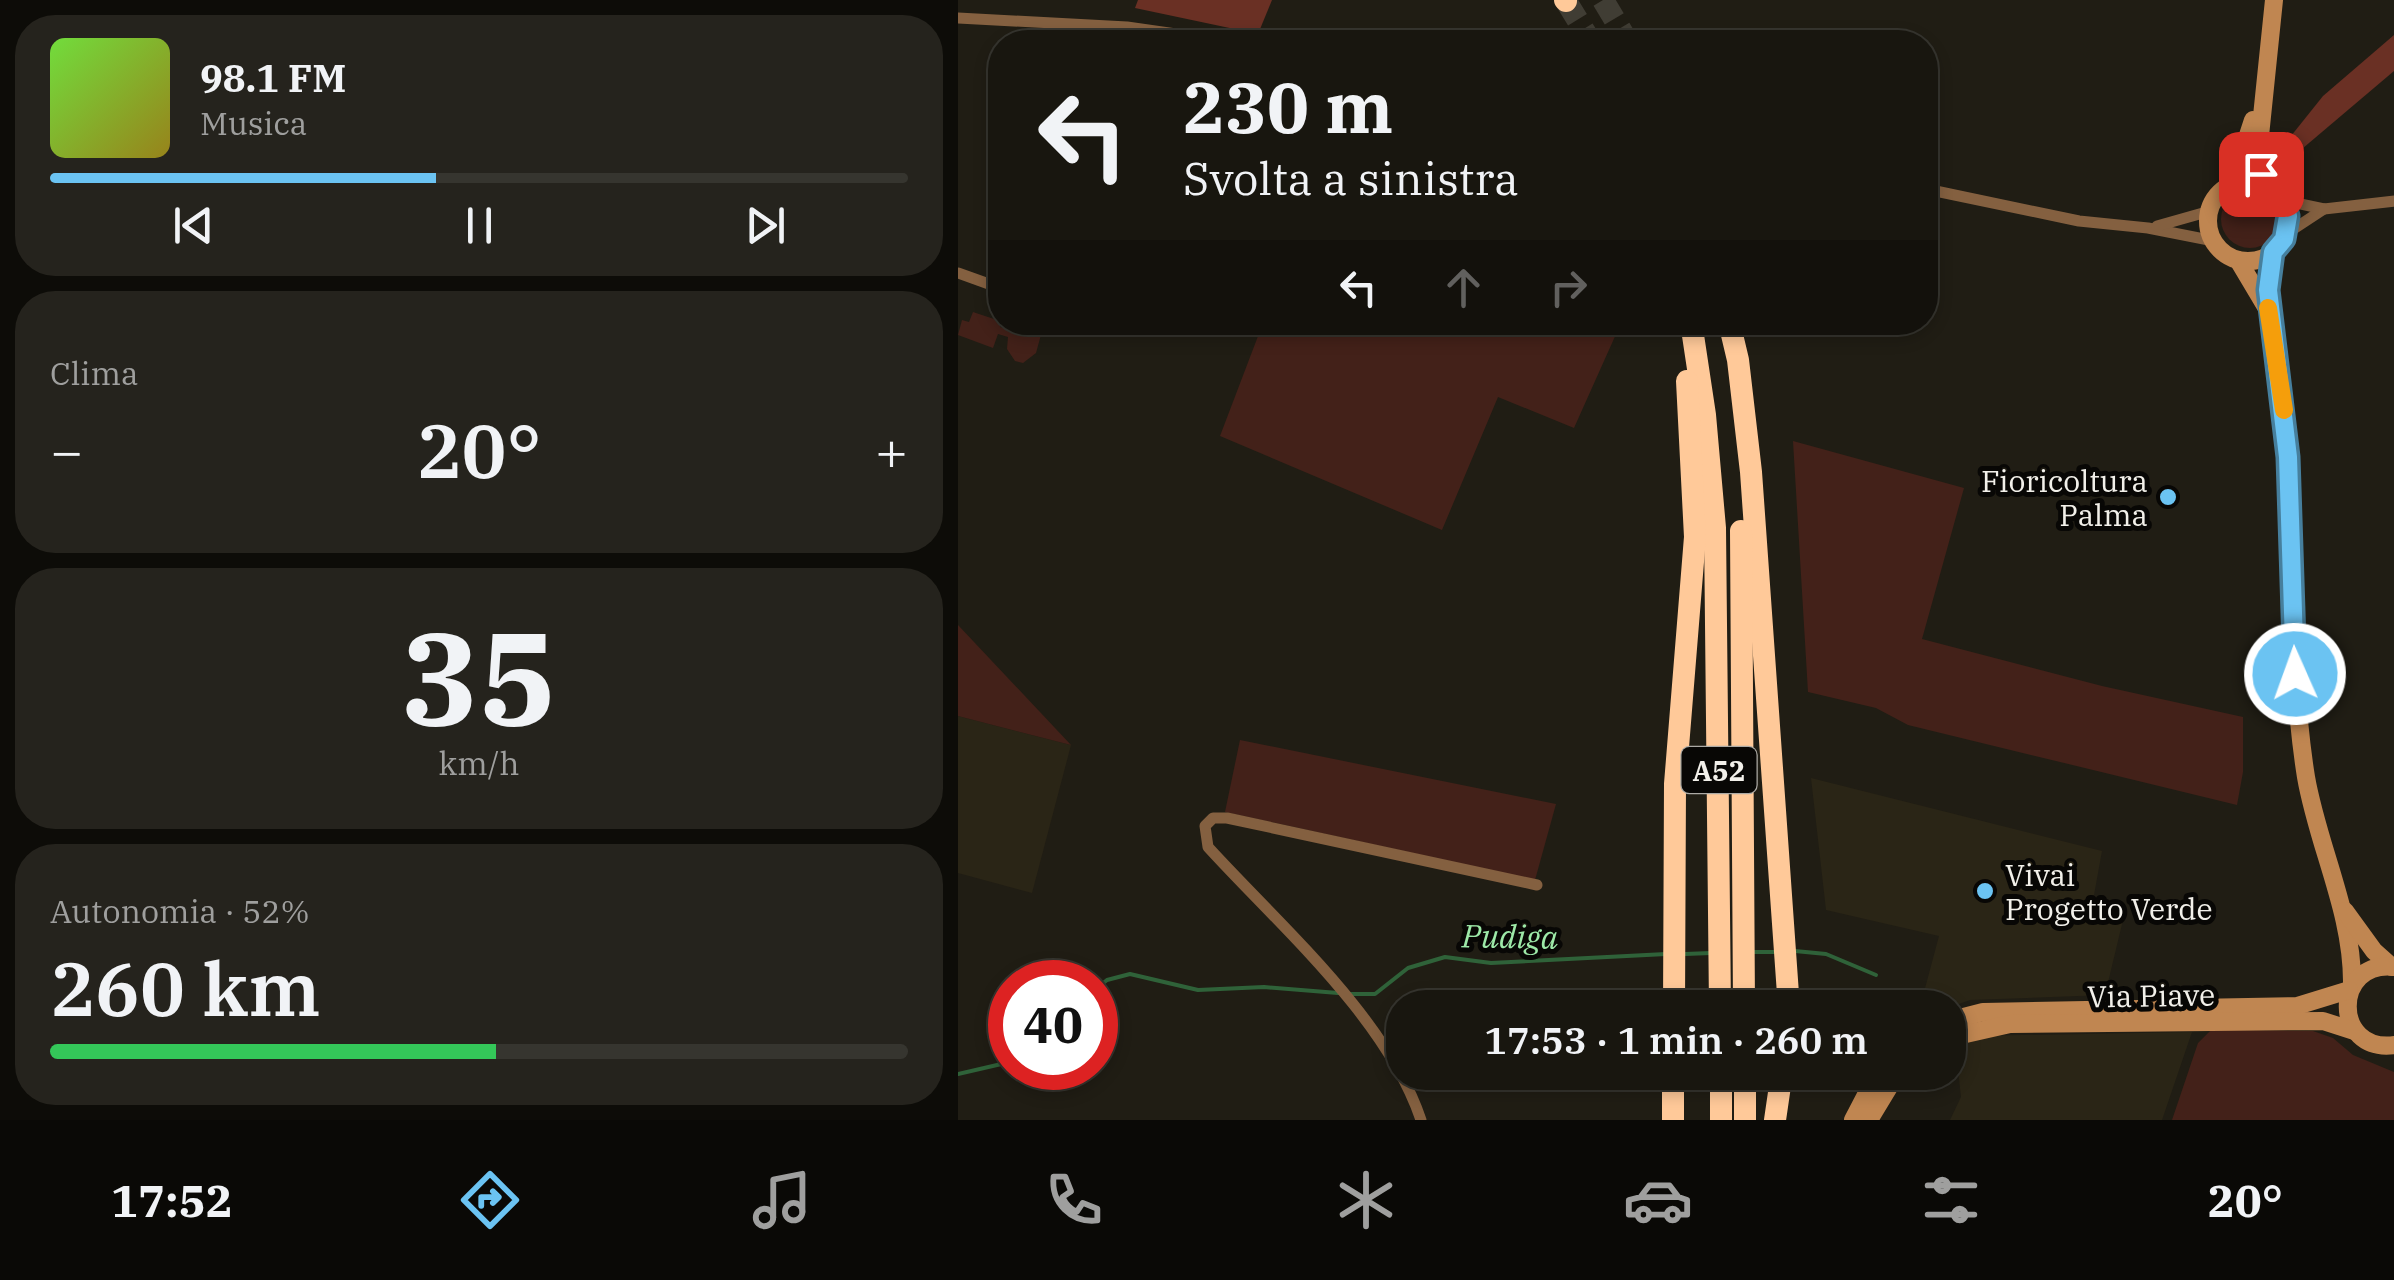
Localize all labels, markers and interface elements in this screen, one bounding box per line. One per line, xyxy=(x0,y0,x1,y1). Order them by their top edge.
text: 98.1 FM xyxy=(200,53,346,102)
text: 230 m xyxy=(1183,61,1393,152)
icon: left xyxy=(1018,70,1148,200)
text: Musica xyxy=(200,102,307,144)
pin xyxy=(2219,132,2304,217)
icon: arrive xyxy=(2234,147,2289,202)
text: Svolta a sinistra xyxy=(1183,149,1519,207)
icon: previous xyxy=(166,198,221,253)
icon: pause xyxy=(452,198,507,253)
icon: next xyxy=(738,198,793,253)
icon: left xyxy=(1331,260,1386,315)
icon: ahead xyxy=(1436,260,1491,315)
icon: right xyxy=(1541,260,1596,315)
text: Clima xyxy=(50,352,138,394)
text: 20° xyxy=(416,401,542,499)
text: − xyxy=(50,415,83,486)
text: + xyxy=(875,415,908,486)
place label: Fioricoltura Palma xyxy=(1981,461,2148,534)
marker: Fioricoltura Palma xyxy=(2157,486,2179,508)
text: 35 xyxy=(401,592,557,761)
position arrow xyxy=(2243,622,2347,726)
text: km/h xyxy=(439,742,519,784)
road number: A52 xyxy=(1682,747,1756,793)
place label: Vivai Progetto Verde xyxy=(2005,855,2213,928)
marker: Vivai Progetto Verde xyxy=(1974,880,1996,902)
text: Autonomia · 52% xyxy=(50,890,310,932)
water label: Pudiga xyxy=(1460,914,1559,958)
text: 260 km xyxy=(50,939,321,1037)
speed limit sign: 40 xyxy=(988,960,1118,1090)
street label: Via Piave xyxy=(2087,974,2215,1016)
text: 17:53 · 1 min · 260 m xyxy=(1484,1015,1868,1064)
icon: directions xyxy=(455,1165,525,1235)
icon: music xyxy=(747,1165,817,1235)
icon: phone xyxy=(1039,1165,1109,1235)
icon: climate xyxy=(1331,1165,1401,1235)
icon: car xyxy=(1623,1165,1693,1235)
icon: filters xyxy=(1916,1165,1986,1235)
text: 17:52 xyxy=(111,1171,233,1229)
text: 20° xyxy=(2208,1171,2283,1229)

